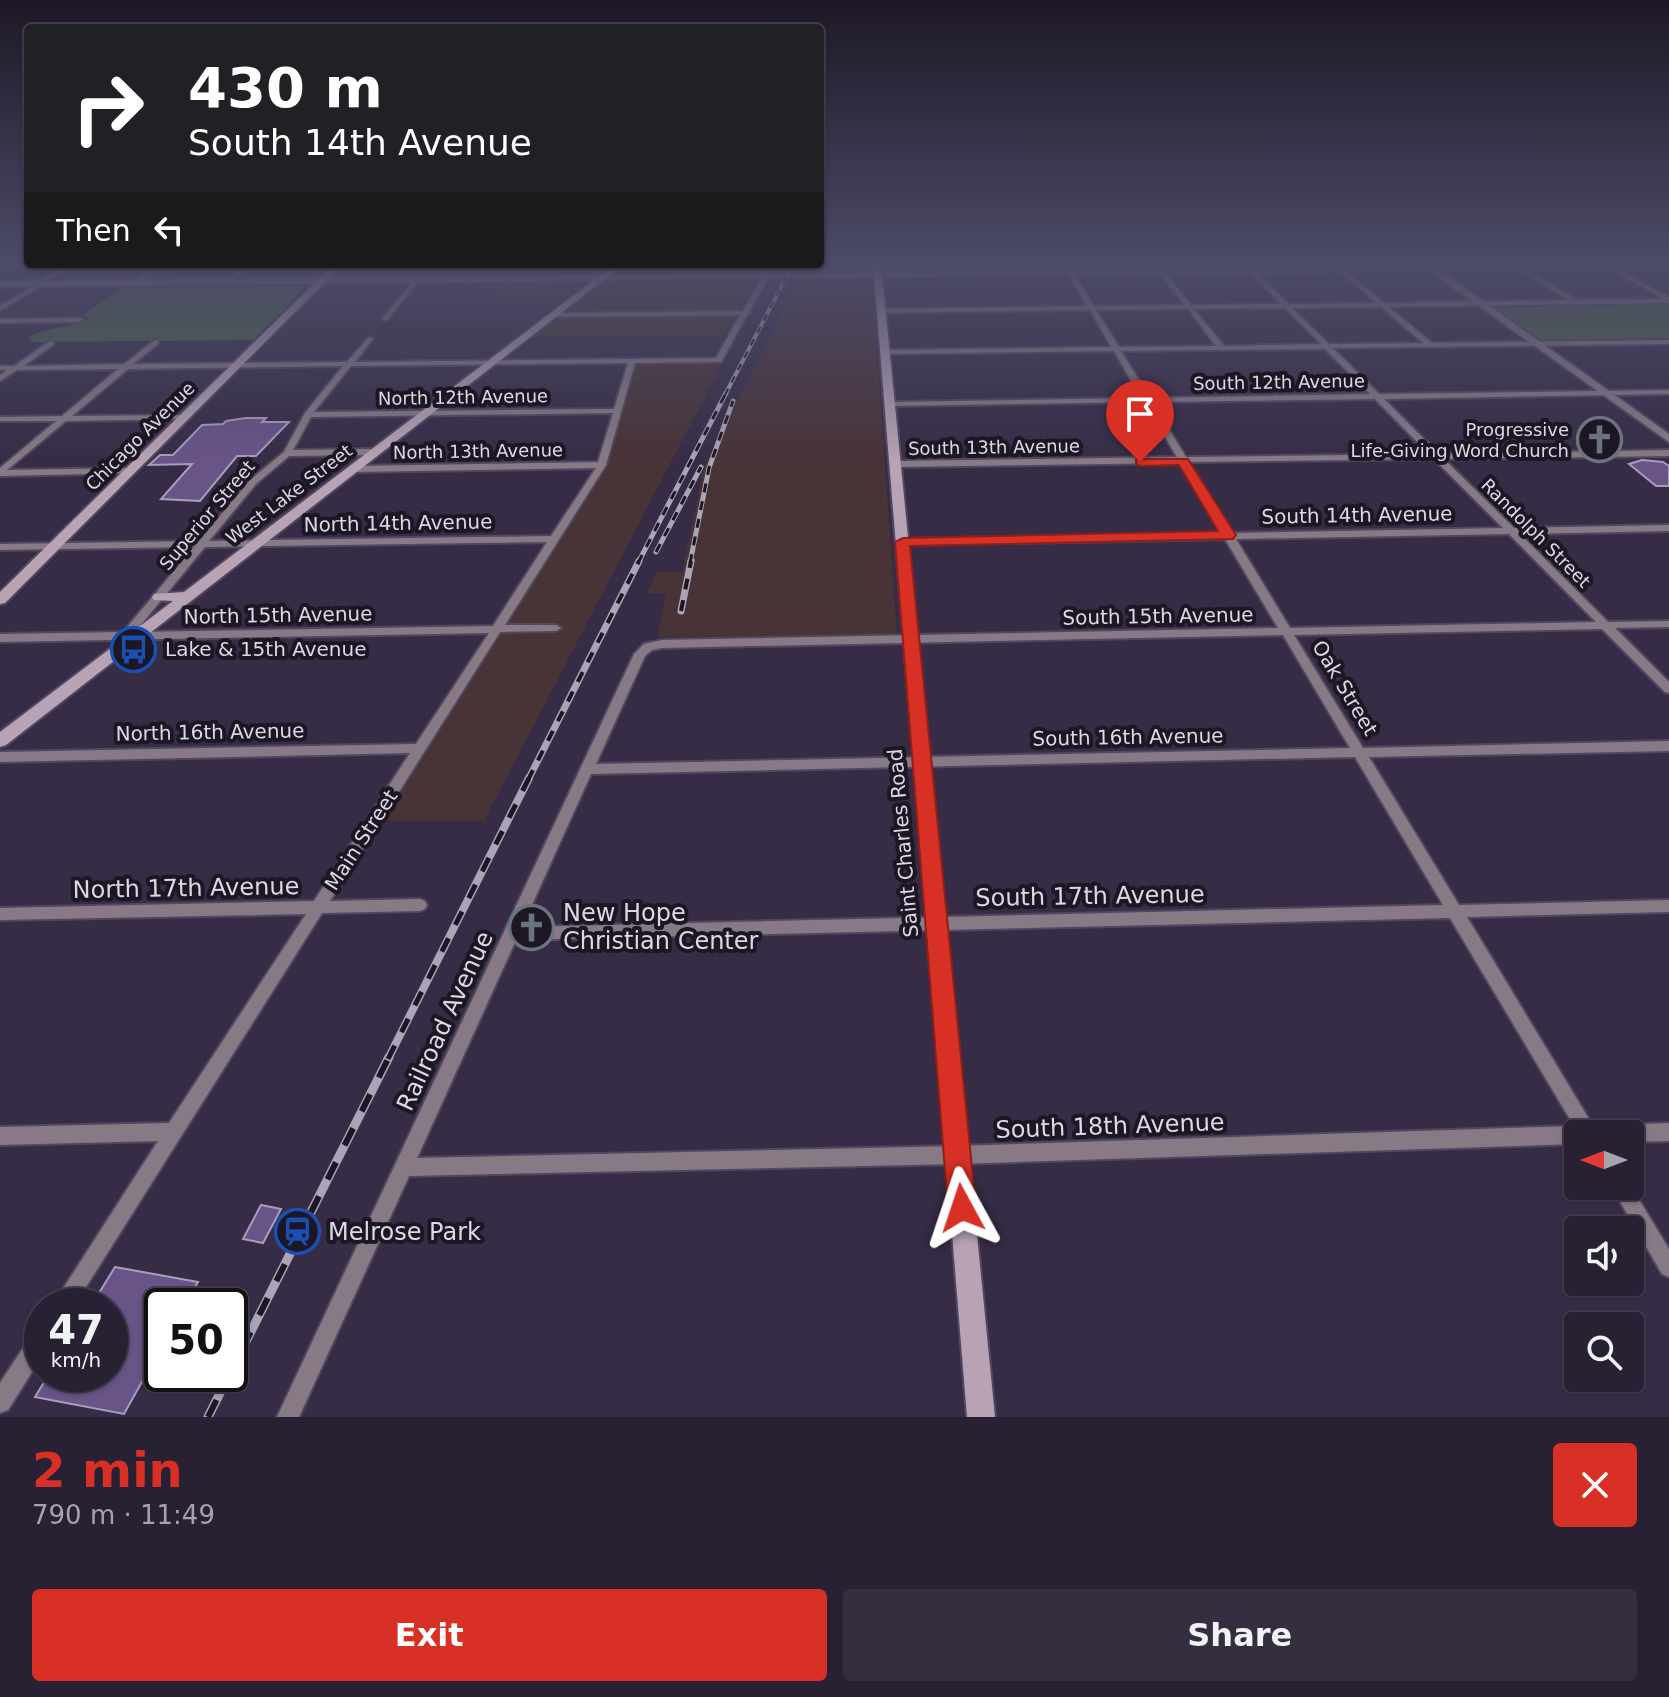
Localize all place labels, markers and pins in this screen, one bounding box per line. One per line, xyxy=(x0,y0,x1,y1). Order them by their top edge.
pin xyxy=(1106,380,1174,462)
church icon: Progressive Life-Giving Word Church xyxy=(1576,415,1624,463)
place label: Progressive Life-Giving Word Church xyxy=(1351,419,1569,461)
bus stop icon: Lake & 15th Avenue xyxy=(110,625,158,673)
place label: Lake & 15th Avenue xyxy=(165,637,367,661)
place label: New Hope Christian Center xyxy=(563,899,759,955)
church icon: New Hope Christian Center xyxy=(508,903,556,951)
station icon: Melrose Park xyxy=(273,1208,321,1256)
place label: Melrose Park xyxy=(328,1218,481,1246)

